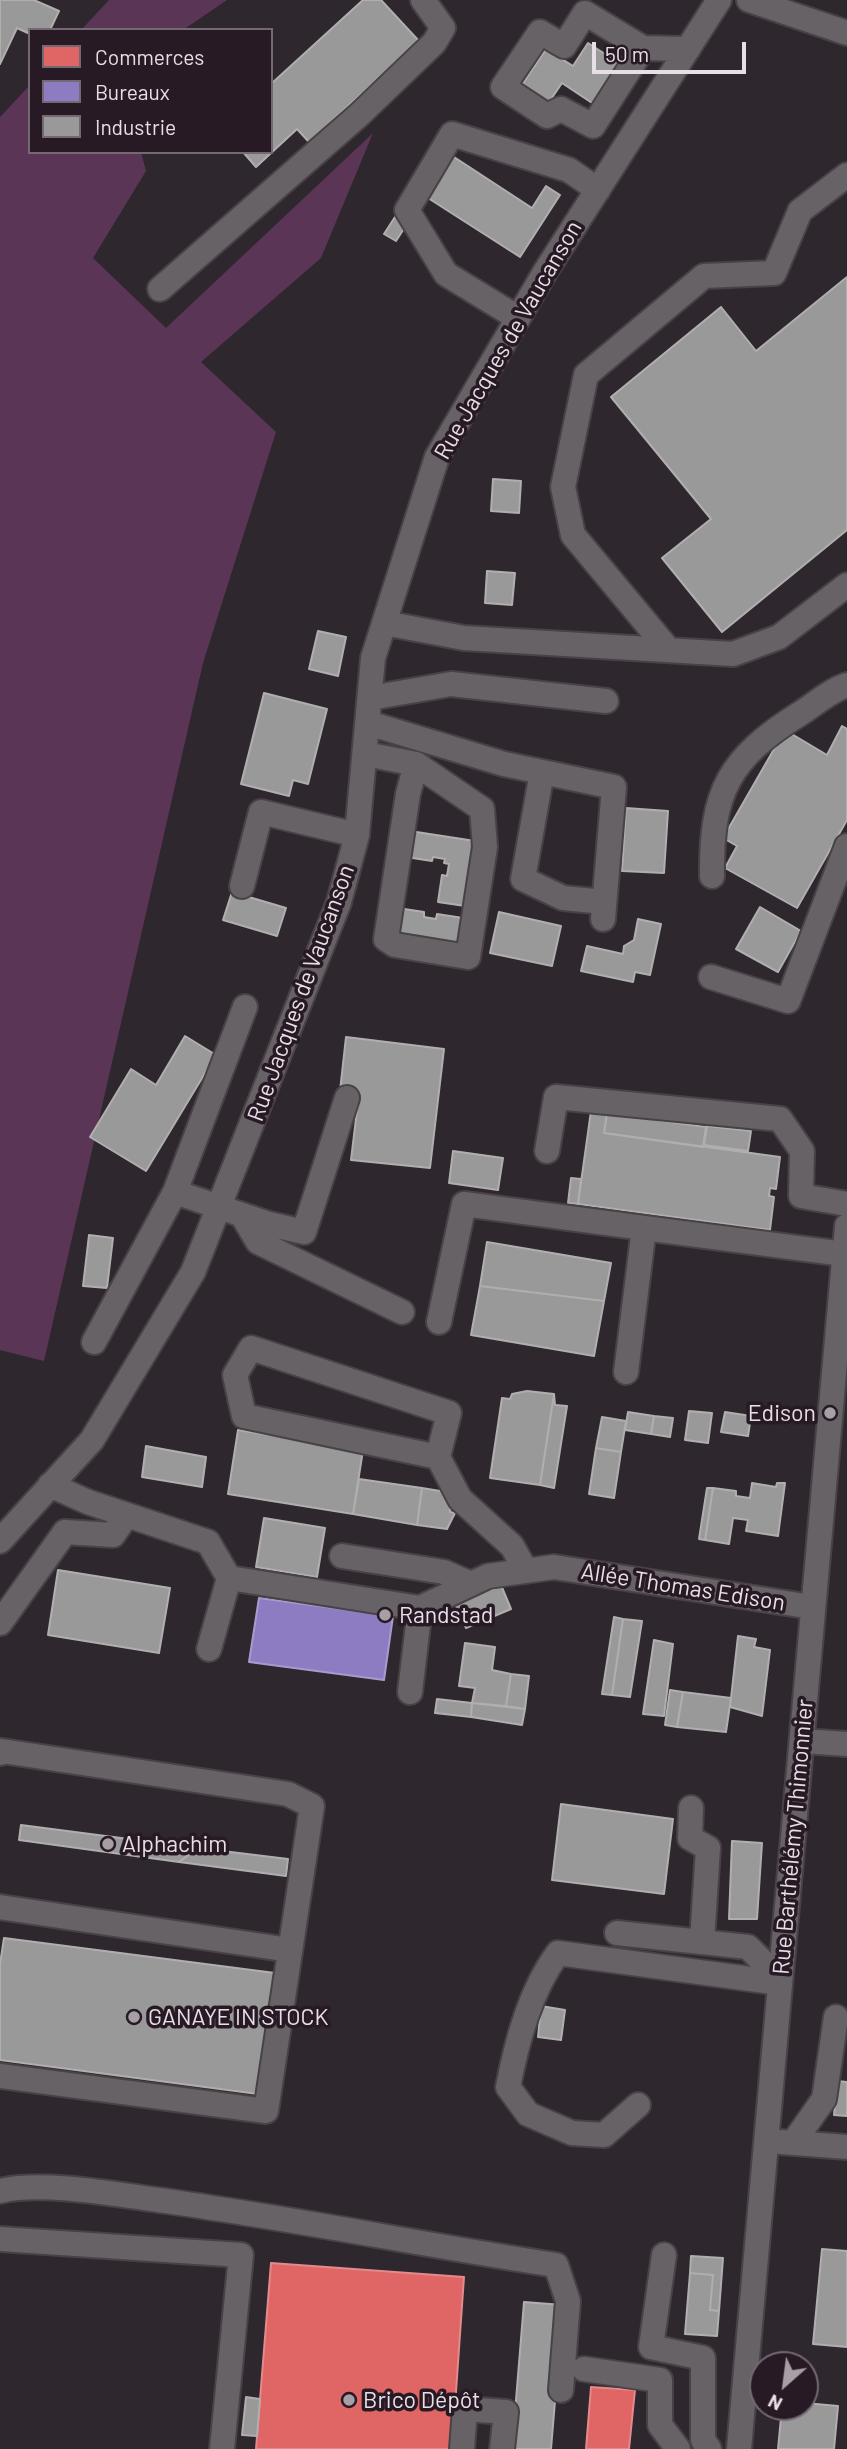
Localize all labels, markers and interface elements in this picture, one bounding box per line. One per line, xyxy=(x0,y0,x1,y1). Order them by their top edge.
legend xyxy=(28,28,273,154)
scale bar xyxy=(595,28,749,72)
text: 50 m xyxy=(605,41,649,66)
text: Commerces xyxy=(95,44,204,69)
text: Bureaux xyxy=(95,79,170,104)
text: Industrie xyxy=(95,114,176,139)
street label: Rue Jacques de Vaucanson xyxy=(428,216,588,464)
street label: Rue Jacques de Vaucanson xyxy=(242,861,360,1125)
place label: Edison xyxy=(748,1399,816,1427)
marker: Edison xyxy=(822,1405,838,1421)
street label: Allée Thomas Edison xyxy=(579,1557,787,1617)
place label: Randstad xyxy=(399,1601,493,1629)
marker: Randstad xyxy=(377,1607,393,1623)
street label: Rue Barthélémy Thimonnier xyxy=(767,1698,819,1976)
place label: Alphachim xyxy=(122,1830,227,1858)
marker: Alphachim xyxy=(100,1836,116,1852)
place label: GANAYE IN STOCK xyxy=(148,2003,328,2031)
marker: GANAYE IN STOCK xyxy=(126,2009,142,2025)
north arrow xyxy=(749,2351,819,2421)
place label: Brico Dépôt xyxy=(363,2386,480,2414)
text: N xyxy=(764,2390,786,2416)
marker: Brico Dépôt xyxy=(341,2392,357,2408)

